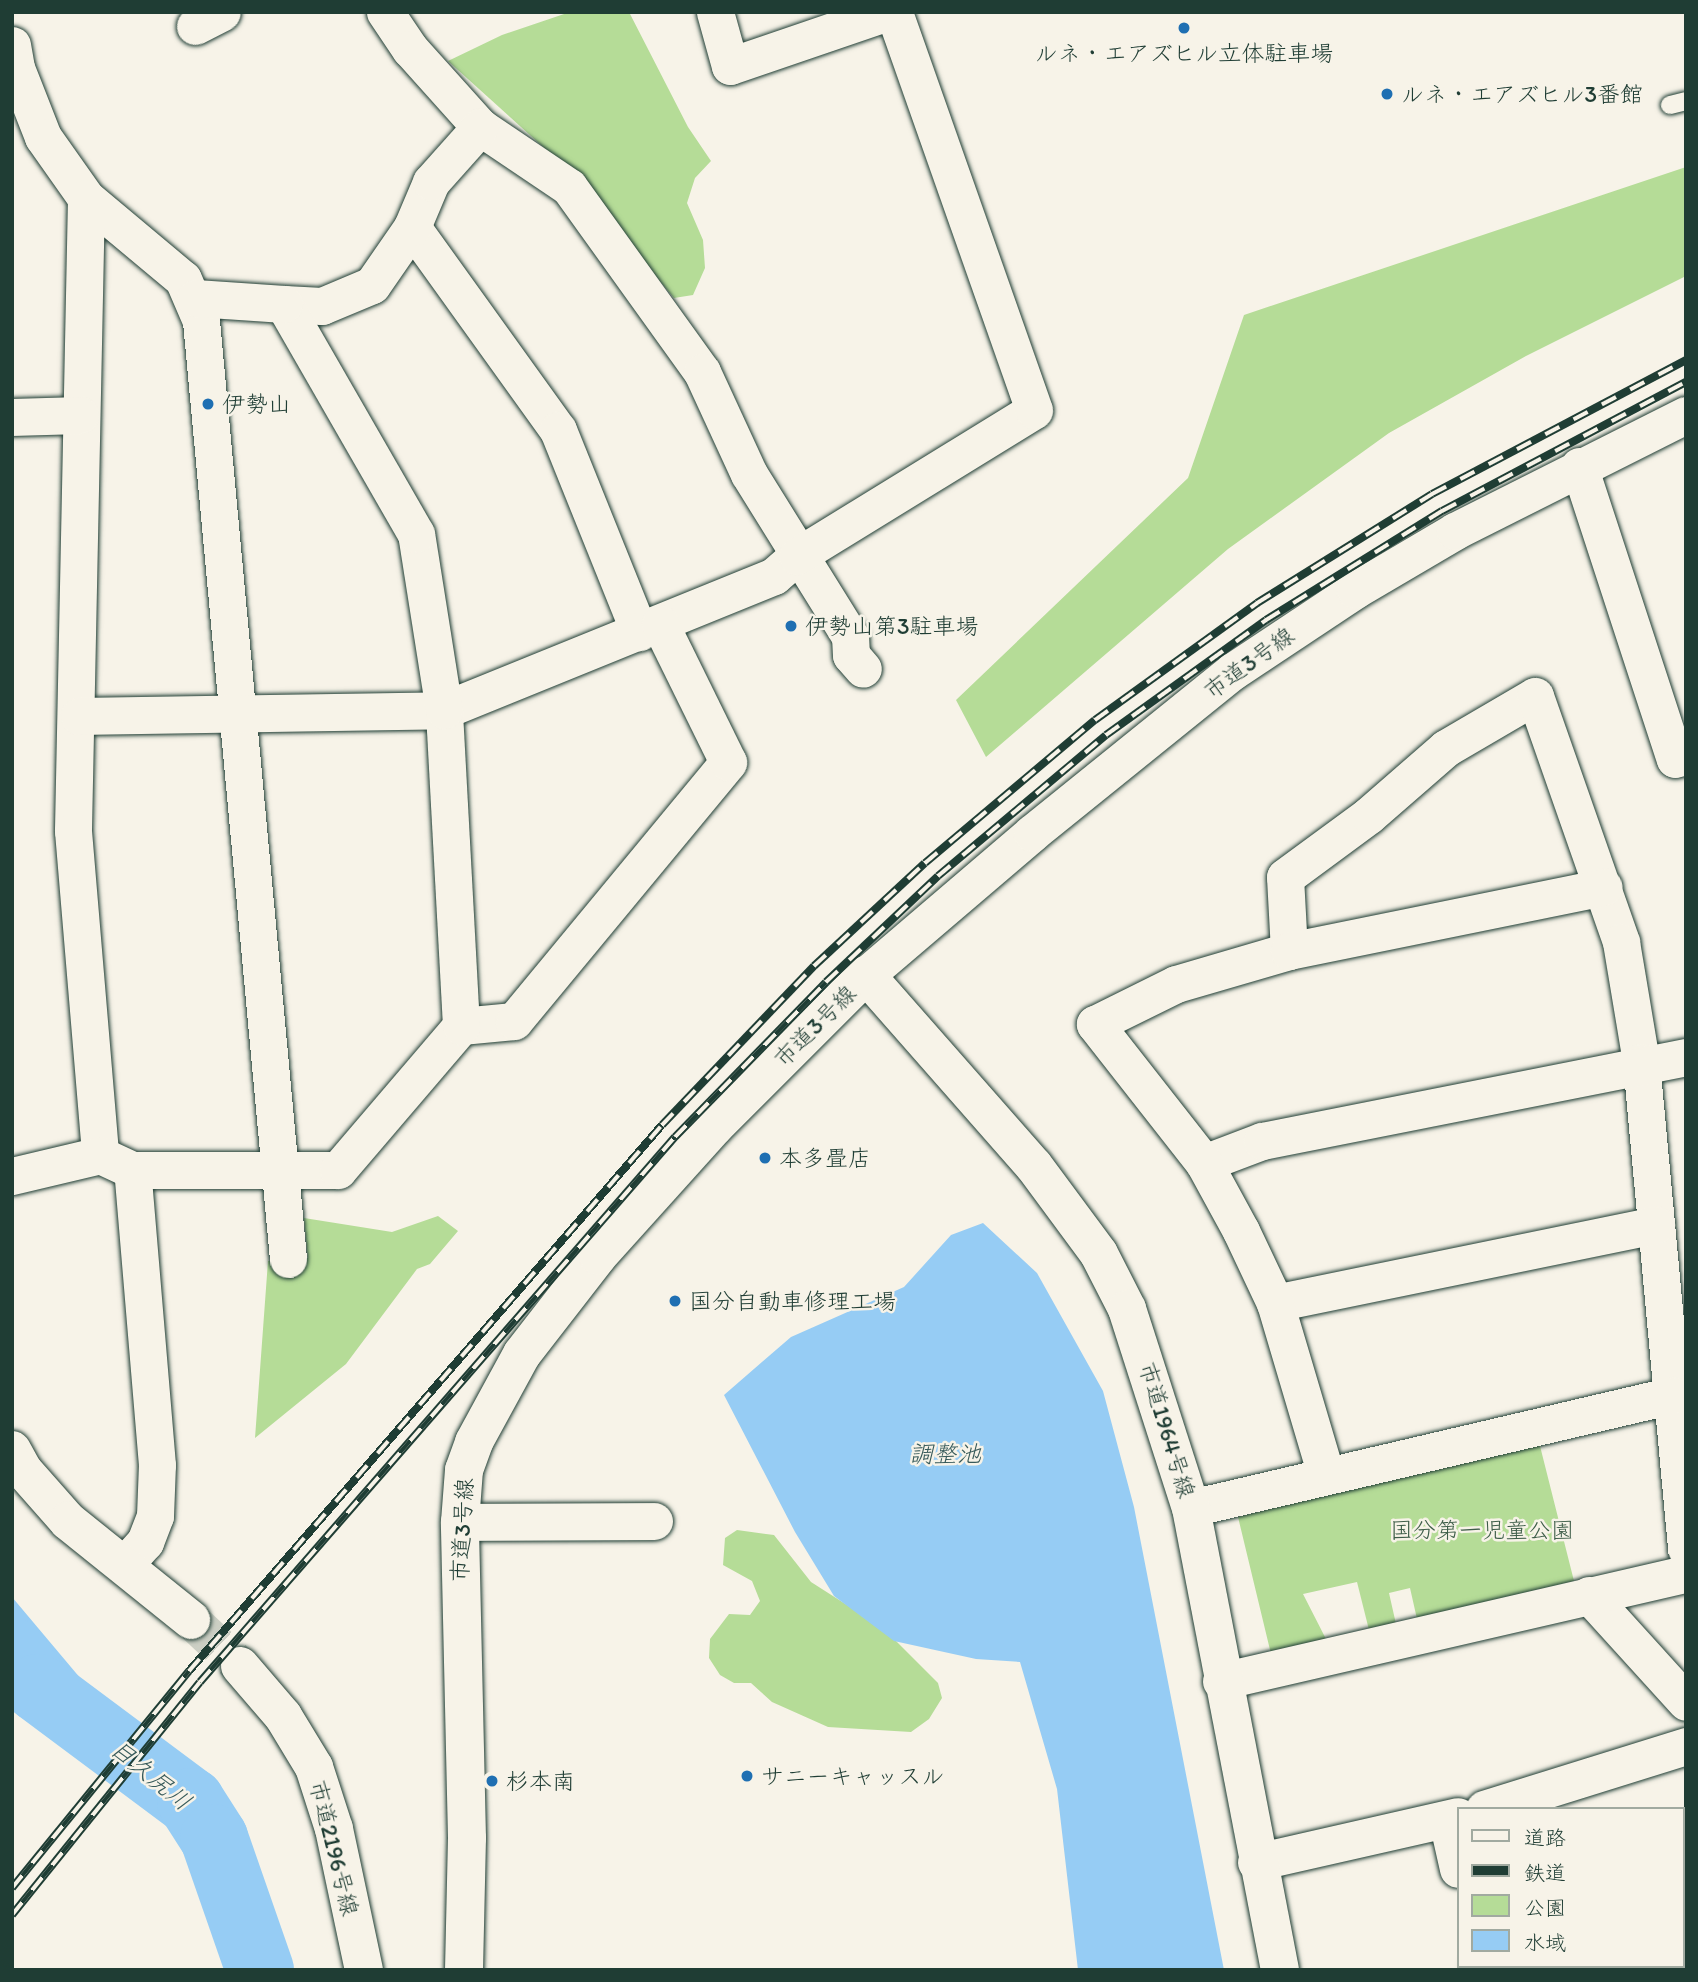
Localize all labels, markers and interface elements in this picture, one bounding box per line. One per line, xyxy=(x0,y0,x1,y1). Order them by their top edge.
marker: ルネ・エアズヒル立体駐車場 xyxy=(1176,20,1192,36)
place label: ルネ・エアズヒル立体駐車場 xyxy=(1035,39,1333,67)
place label: ルネ・エアズヒル3番館 xyxy=(1401,80,1644,108)
marker: ルネ・エアズヒル3番館 xyxy=(1379,86,1395,102)
place label: 伊勢山 xyxy=(222,390,291,418)
marker: 伊勢山 xyxy=(200,396,216,412)
place label: 伊勢山第3駐車場 xyxy=(805,612,979,640)
marker: 伊勢山第3駐車場 xyxy=(783,618,799,634)
street label: 市道3号線 xyxy=(1199,621,1299,705)
street label: 市道3号線 xyxy=(768,979,862,1073)
place label: 本多畳店 xyxy=(779,1144,871,1172)
marker: 本多畳店 xyxy=(757,1150,773,1166)
place label: 国分自動車修理工場 xyxy=(689,1287,896,1315)
marker: 国分自動車修理工場 xyxy=(667,1293,683,1309)
street label: 市道1964号線 xyxy=(1133,1359,1201,1501)
water label: 調整池 xyxy=(909,1440,981,1468)
street label: 市道3号線 xyxy=(445,1477,479,1583)
park label: 国分第一児童公園 xyxy=(1390,1516,1574,1544)
water label: 目久尻川 xyxy=(105,1734,197,1816)
place label: サニーキャッスル xyxy=(761,1762,945,1790)
place label: 杉本南 xyxy=(506,1767,575,1795)
marker: サニーキャッスル xyxy=(739,1768,755,1784)
marker: 杉本南 xyxy=(484,1773,500,1789)
street label: 市道2196号線 xyxy=(304,1777,364,1919)
legend xyxy=(1456,1807,1684,1968)
text: 道路 xyxy=(1524,1825,1566,1850)
text: 鉄道 xyxy=(1524,1860,1566,1885)
text: 公園 xyxy=(1524,1895,1566,1920)
text: 水域 xyxy=(1524,1930,1566,1955)

